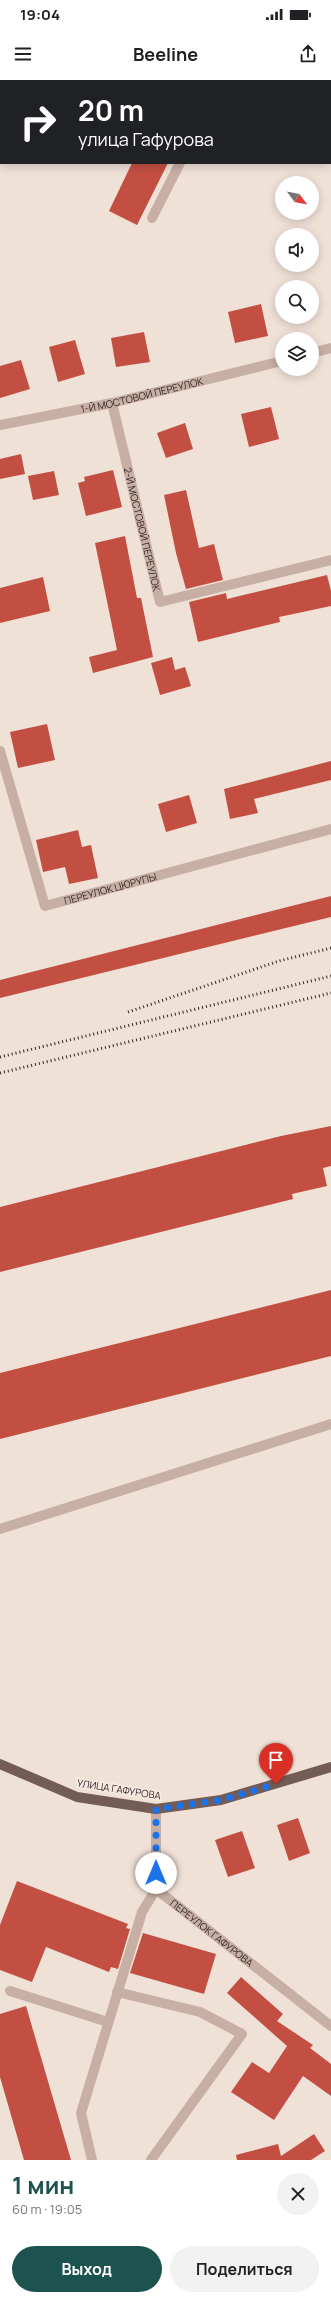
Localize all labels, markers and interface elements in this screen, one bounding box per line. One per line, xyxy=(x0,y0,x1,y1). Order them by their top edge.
text: 19:04 xyxy=(20,4,60,25)
text: Beeline xyxy=(133,42,198,66)
icon: menu xyxy=(12,43,34,65)
icon: share xyxy=(297,43,319,65)
text: 20 m xyxy=(78,91,144,129)
icon: right xyxy=(12,96,64,148)
text: улица Гафурова xyxy=(78,127,214,151)
north arrow xyxy=(275,176,319,220)
map controls xyxy=(275,176,319,376)
button: sound xyxy=(275,228,319,272)
button: search xyxy=(275,280,319,324)
button: layers xyxy=(275,332,319,376)
street label: 1-Й МОСТОВОЙ ПЕРЕУЛОК xyxy=(79,374,205,416)
street label: 2-Й МОСТОВОЙ ПЕРЕУЛОК xyxy=(121,466,164,593)
street label: ПЕРЕУЛОК ЦЮРУПЫ xyxy=(62,869,158,908)
pin xyxy=(259,1743,293,1784)
icon: arrive xyxy=(265,1749,287,1771)
street label: УЛИЦА ГАФУРОВА xyxy=(76,1775,163,1803)
position arrow xyxy=(135,1852,177,1894)
street label: ПЕРЕУЛОК ГАФУРОВА xyxy=(168,1896,257,1970)
text: 1 мин xyxy=(12,2168,74,2201)
button: close xyxy=(277,2173,319,2215)
text: 60 m · 19:05 xyxy=(12,2200,82,2218)
button: Выход xyxy=(12,2246,162,2292)
button: Поделиться xyxy=(170,2246,319,2292)

